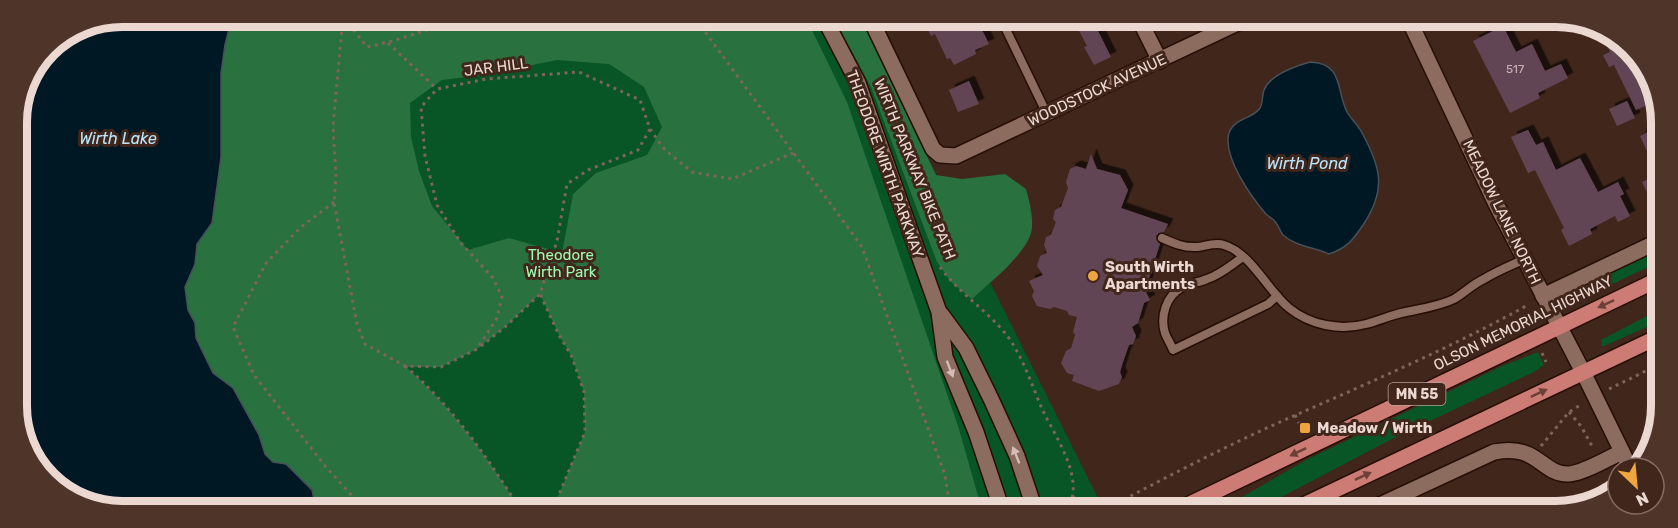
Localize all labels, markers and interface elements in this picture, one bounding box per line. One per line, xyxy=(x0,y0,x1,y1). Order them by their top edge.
street label: WOODSTOCK AVENUE xyxy=(1025,50,1169,130)
street label: JAR HILL xyxy=(463,54,530,80)
house number: 517 xyxy=(1506,62,1524,76)
street label: THEODORE WIRTH PARKWAY xyxy=(843,68,927,261)
street label: WIRTH PARKWAY BIKE PATH xyxy=(870,76,960,262)
water label: Wirth Lake xyxy=(79,129,157,148)
street label: MEADOW LANE NORTH xyxy=(1459,137,1545,287)
water label: Wirth Pond xyxy=(1266,154,1348,173)
park label: Theodore Wirth Park xyxy=(525,246,597,281)
place label: South Wirth Apartments xyxy=(1105,258,1195,293)
marker: South Wirth Apartments xyxy=(1086,269,1100,283)
street label: OLSON MEMORIAL HIGHWAY xyxy=(1431,272,1616,374)
one-way arrow xyxy=(1597,299,1614,308)
one-way arrow xyxy=(945,360,955,378)
road number: MN 55 xyxy=(1388,383,1446,405)
one-way arrow xyxy=(1531,388,1548,397)
place label: Meadow / Wirth xyxy=(1317,419,1432,437)
marker: Meadow / Wirth xyxy=(1298,421,1312,435)
one-way arrow xyxy=(1011,445,1021,463)
one-way arrow xyxy=(1289,447,1306,457)
north arrow xyxy=(1606,456,1666,516)
one-way arrow xyxy=(1354,472,1371,481)
text: N xyxy=(1633,488,1652,510)

